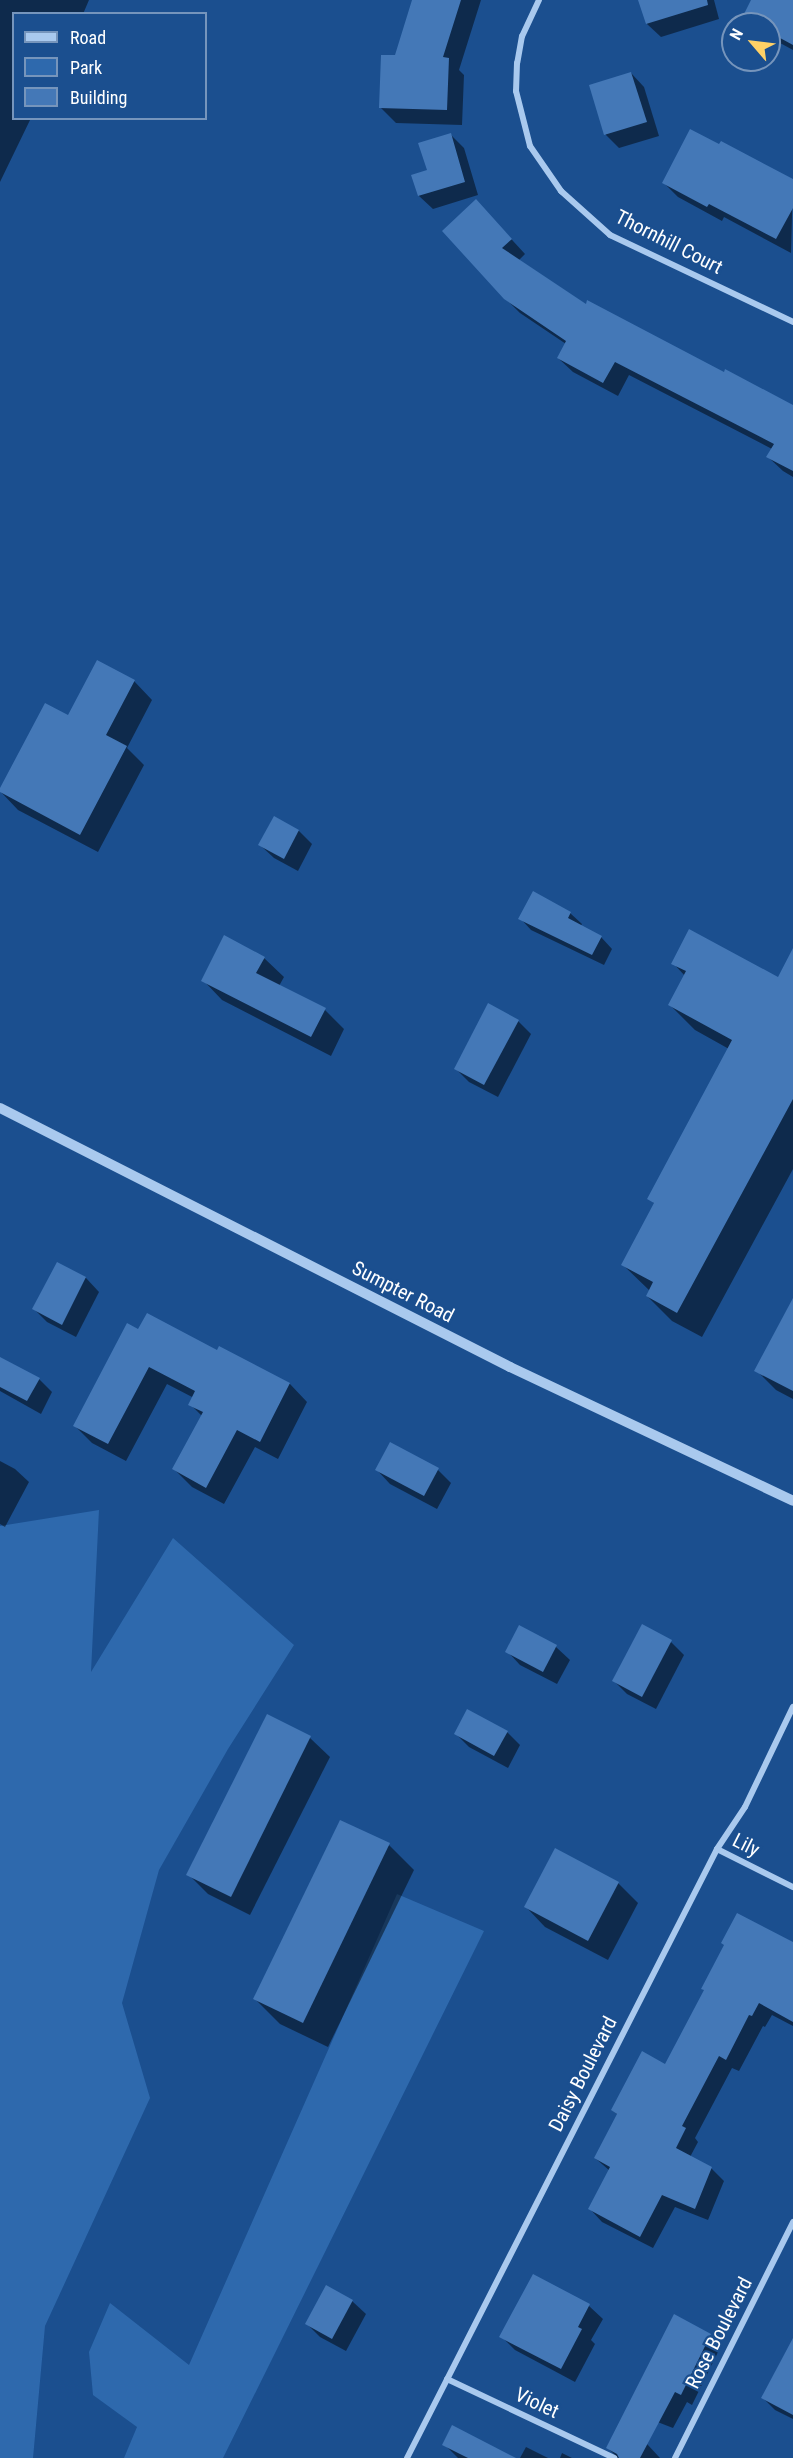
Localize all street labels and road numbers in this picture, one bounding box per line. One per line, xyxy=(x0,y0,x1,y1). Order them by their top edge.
street label: Thornhill Court xyxy=(611,205,727,279)
street label: Sumpter Road xyxy=(348,1256,458,1328)
street label: Lily xyxy=(729,1828,763,1862)
street label: Daisy Boulevard xyxy=(544,2012,622,2136)
street label: Rose Boulevard xyxy=(681,2273,757,2393)
street label: Violet xyxy=(511,2382,563,2424)

